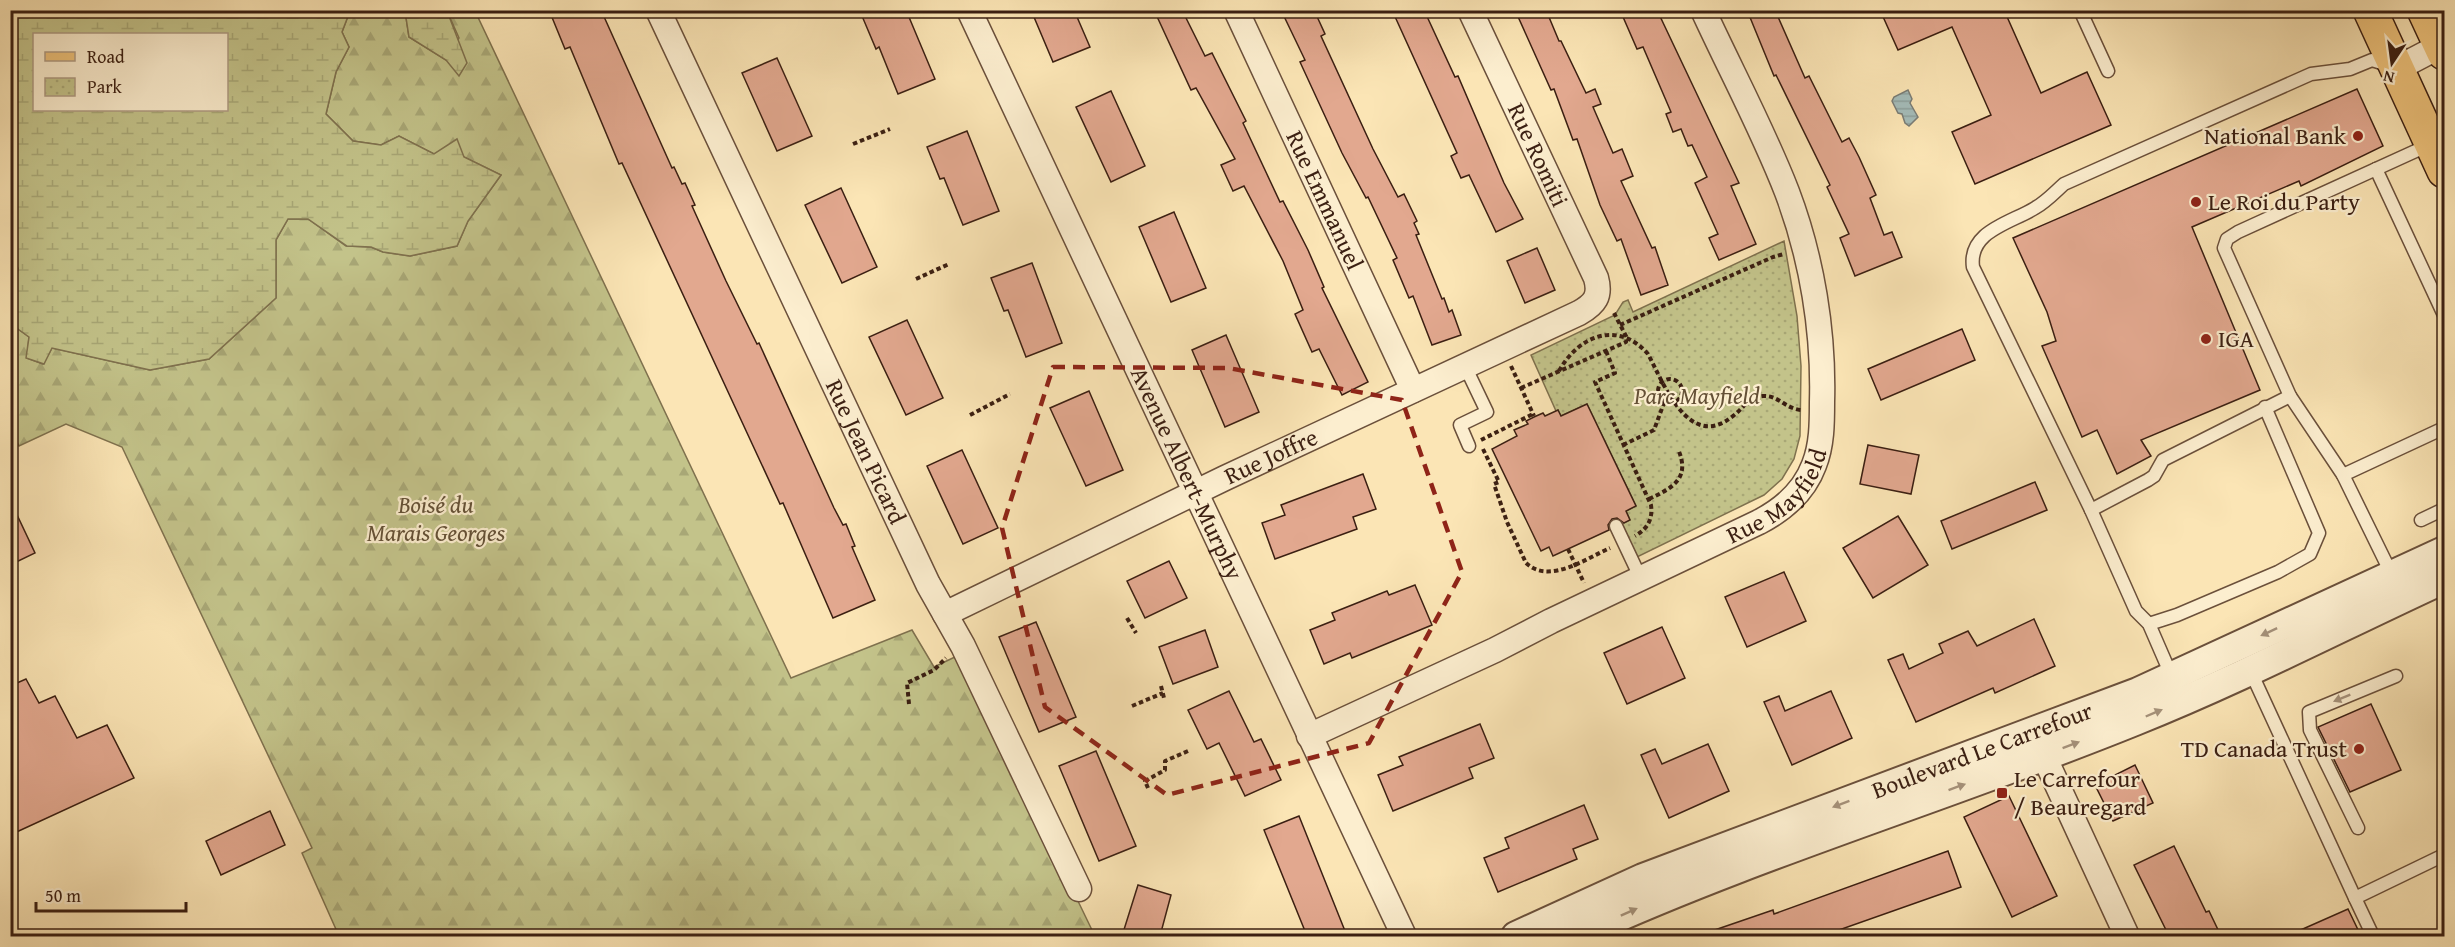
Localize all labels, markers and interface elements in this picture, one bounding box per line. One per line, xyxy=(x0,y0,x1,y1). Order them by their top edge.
legend xyxy=(33,33,228,111)
north arrow xyxy=(2362,33,2422,93)
text: Road xyxy=(87,43,125,70)
text: N xyxy=(2380,65,2397,91)
text: Park xyxy=(87,73,123,100)
street label: Rue Romiti xyxy=(1499,97,1578,213)
place label: National Bank xyxy=(2204,118,2347,153)
street label: Rue Emmanuel xyxy=(1277,125,1373,276)
marker: National Bank xyxy=(2351,129,2365,143)
place label: Le Roi du Party xyxy=(2208,184,2360,219)
marker: Le Roi du Party xyxy=(2189,195,2203,209)
place label: IGA xyxy=(2218,321,2255,356)
marker: IGA xyxy=(2199,332,2213,346)
street label: Avenue Albert-Murphy xyxy=(1122,361,1252,586)
street label: Rue Jean Picard xyxy=(817,373,915,530)
park label: Parc Mayfield xyxy=(1633,378,1760,413)
street label: Rue Joffre xyxy=(1218,419,1323,493)
street label: Rue Mayfield xyxy=(1720,444,1835,552)
park label: Boisé du Marais Georges xyxy=(367,487,506,550)
one-way arrow xyxy=(2260,627,2278,637)
street label: Boulevard Le Carrefour xyxy=(1867,693,2098,808)
one-way arrow xyxy=(2332,693,2350,703)
one-way arrow xyxy=(2146,708,2164,718)
place label: TD Canada Trust xyxy=(2181,731,2348,766)
one-way arrow xyxy=(2063,740,2081,750)
marker: TD Canada Trust xyxy=(2352,742,2366,756)
place label: Le Carrefour / Beauregard xyxy=(2014,761,2147,824)
one-way arrow xyxy=(1948,782,1966,791)
marker: Le Carrefour / Beauregard xyxy=(1995,786,2009,800)
one-way arrow xyxy=(1832,800,1850,810)
scale bar xyxy=(36,875,186,913)
text: 50 m xyxy=(45,882,81,909)
one-way arrow xyxy=(1620,907,1638,917)

